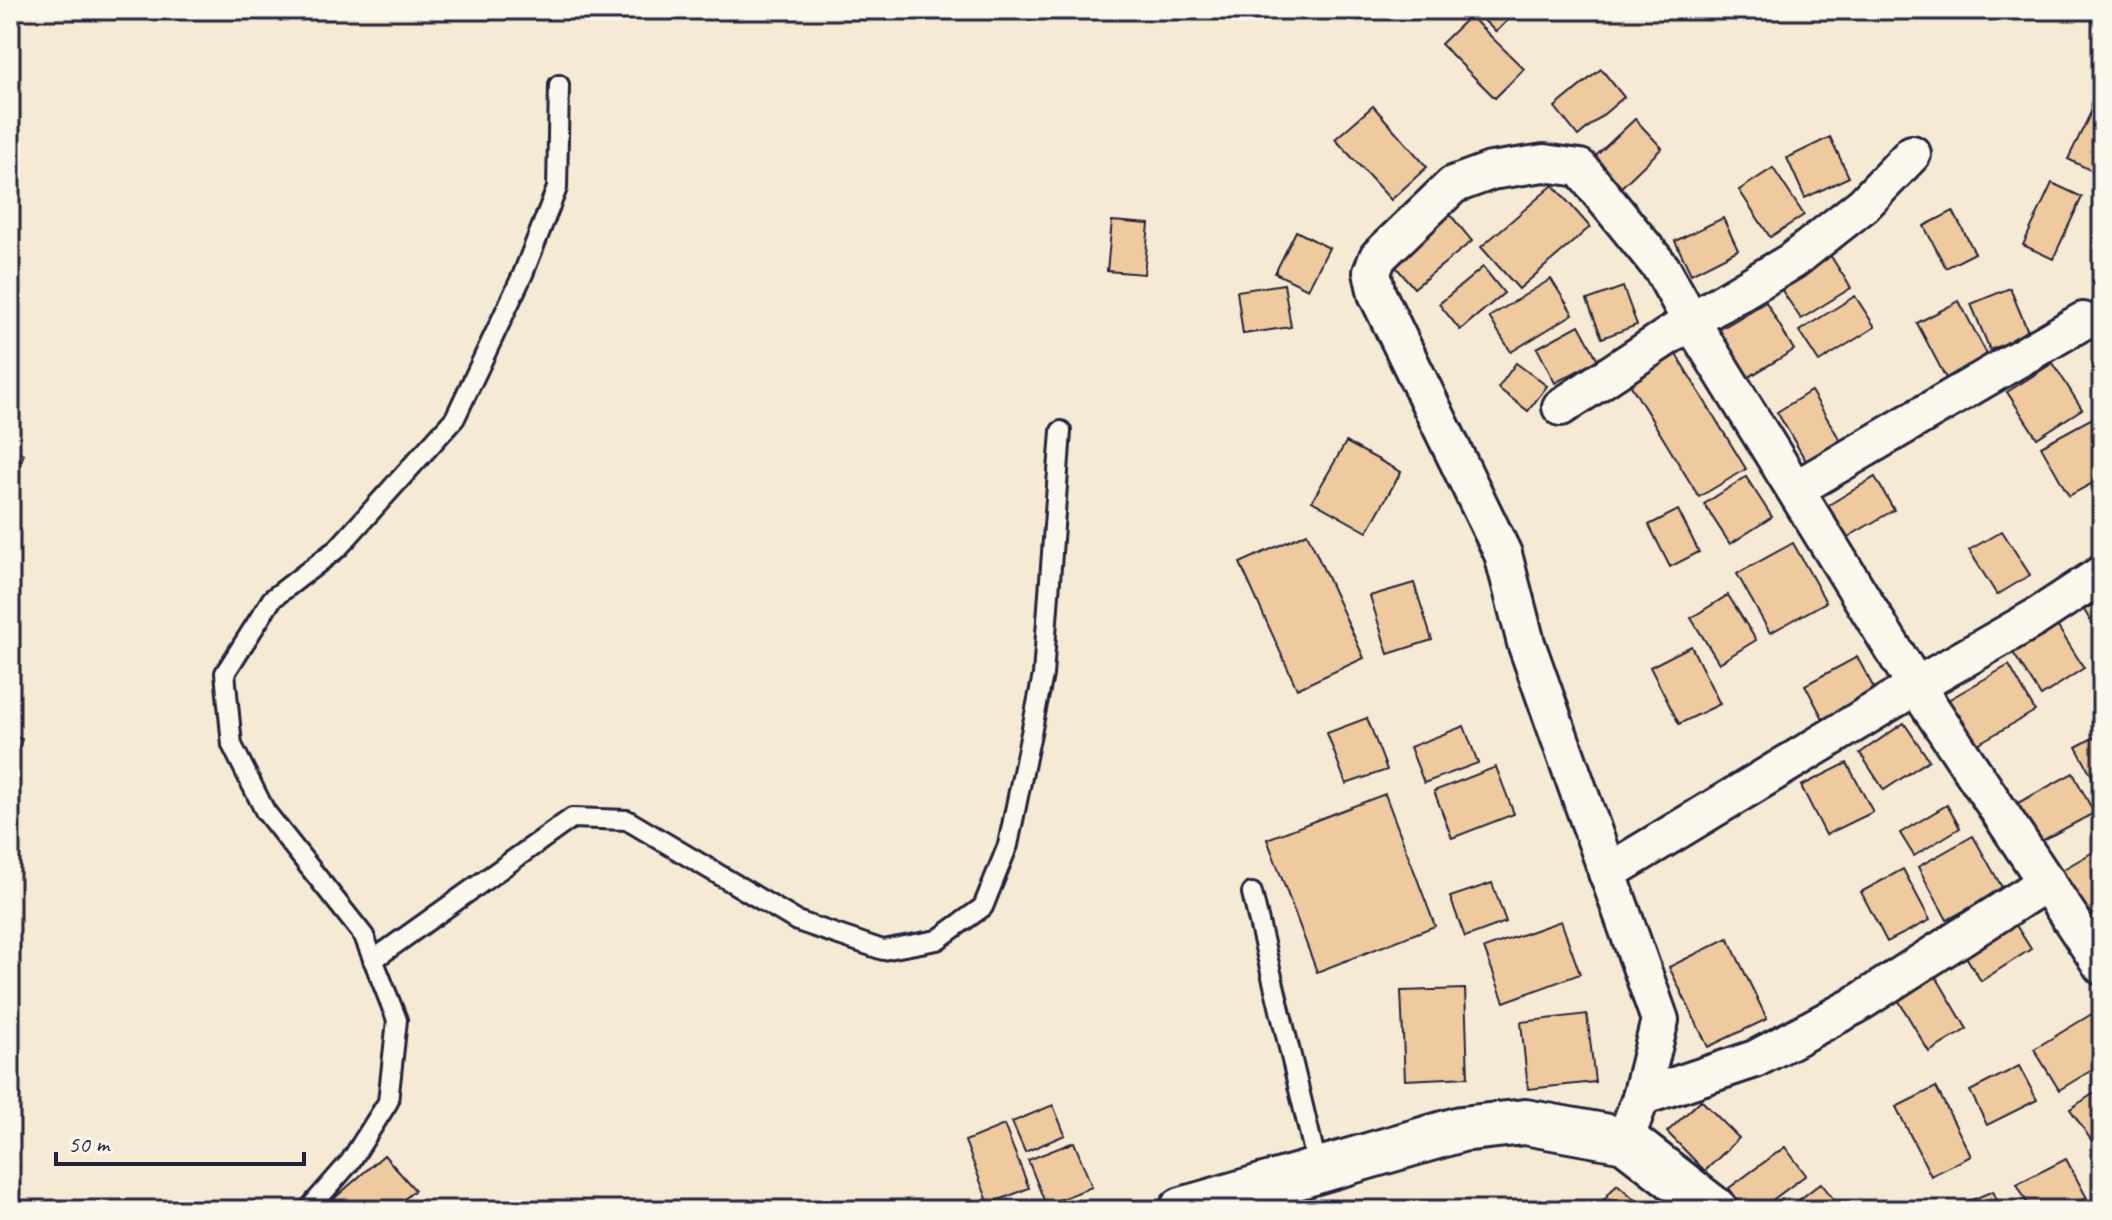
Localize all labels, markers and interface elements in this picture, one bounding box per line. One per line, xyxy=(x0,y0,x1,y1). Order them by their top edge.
scale bar xyxy=(56,1116,304,1166)
text: 50 m xyxy=(68,1129,111,1159)

